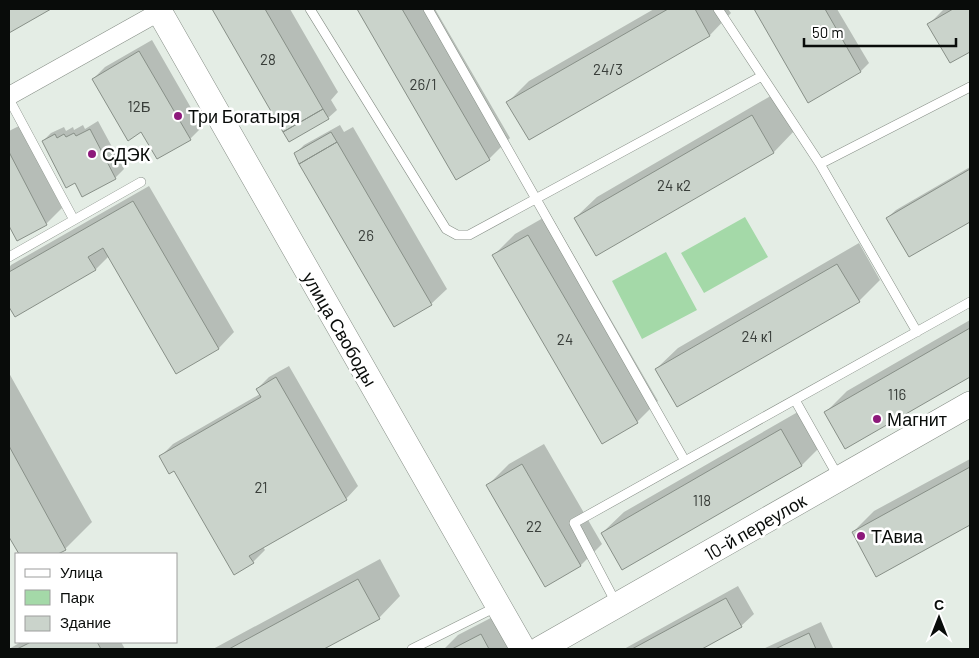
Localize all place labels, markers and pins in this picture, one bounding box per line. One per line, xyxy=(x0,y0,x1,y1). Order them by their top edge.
place label: Три Богатыря xyxy=(188,105,300,127)
marker: Три Богатыря xyxy=(172,110,184,122)
place label: СДЭК xyxy=(102,143,151,165)
marker: СДЭК xyxy=(86,148,98,160)
place label: Магнит xyxy=(887,408,947,430)
marker: Магнит xyxy=(871,413,883,425)
place label: ТАвиа xyxy=(871,525,924,547)
marker: ТАвиа xyxy=(855,530,867,542)

